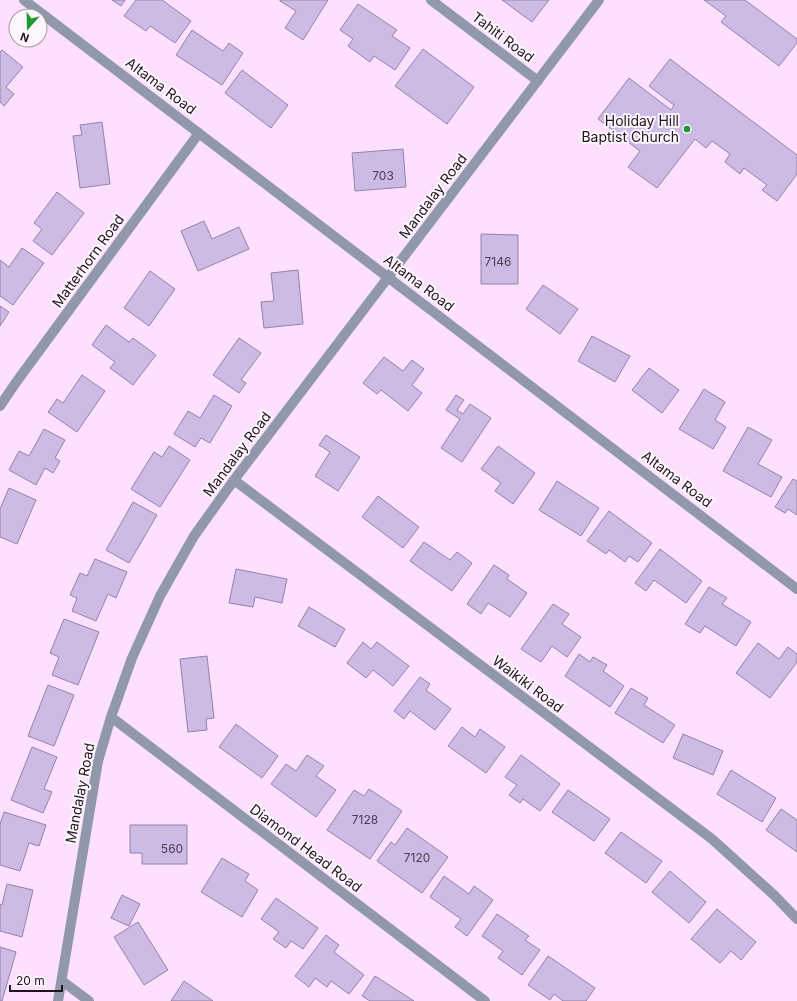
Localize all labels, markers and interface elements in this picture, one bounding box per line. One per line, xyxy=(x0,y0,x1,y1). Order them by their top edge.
north arrow xyxy=(8,8,48,48)
street label: Tahiti Road xyxy=(469,8,538,65)
text: N xyxy=(18,29,31,45)
street label: Altama Road xyxy=(123,54,200,118)
place label: Holiday Hill Baptist Church xyxy=(581,112,679,145)
marker: Holiday Hill Baptist Church xyxy=(682,124,692,134)
street label: Mandalay Road xyxy=(395,150,470,241)
house number: 703 xyxy=(372,168,394,183)
street label: Matterhorn Road xyxy=(48,211,127,311)
street label: Altama Road xyxy=(381,251,458,315)
house number: 7146 xyxy=(485,254,511,269)
street label: Mandalay Road xyxy=(199,408,274,499)
street label: Altama Road xyxy=(639,447,716,511)
street label: Waikiki Road xyxy=(490,651,567,716)
street label: Mandalay Road xyxy=(61,741,98,845)
street label: Diamond Head Road xyxy=(247,800,366,895)
house number: 7128 xyxy=(352,812,378,827)
house number: 560 xyxy=(161,841,183,856)
house number: 7120 xyxy=(404,850,430,865)
scale bar xyxy=(10,967,62,993)
text: 20 m xyxy=(16,973,45,988)

